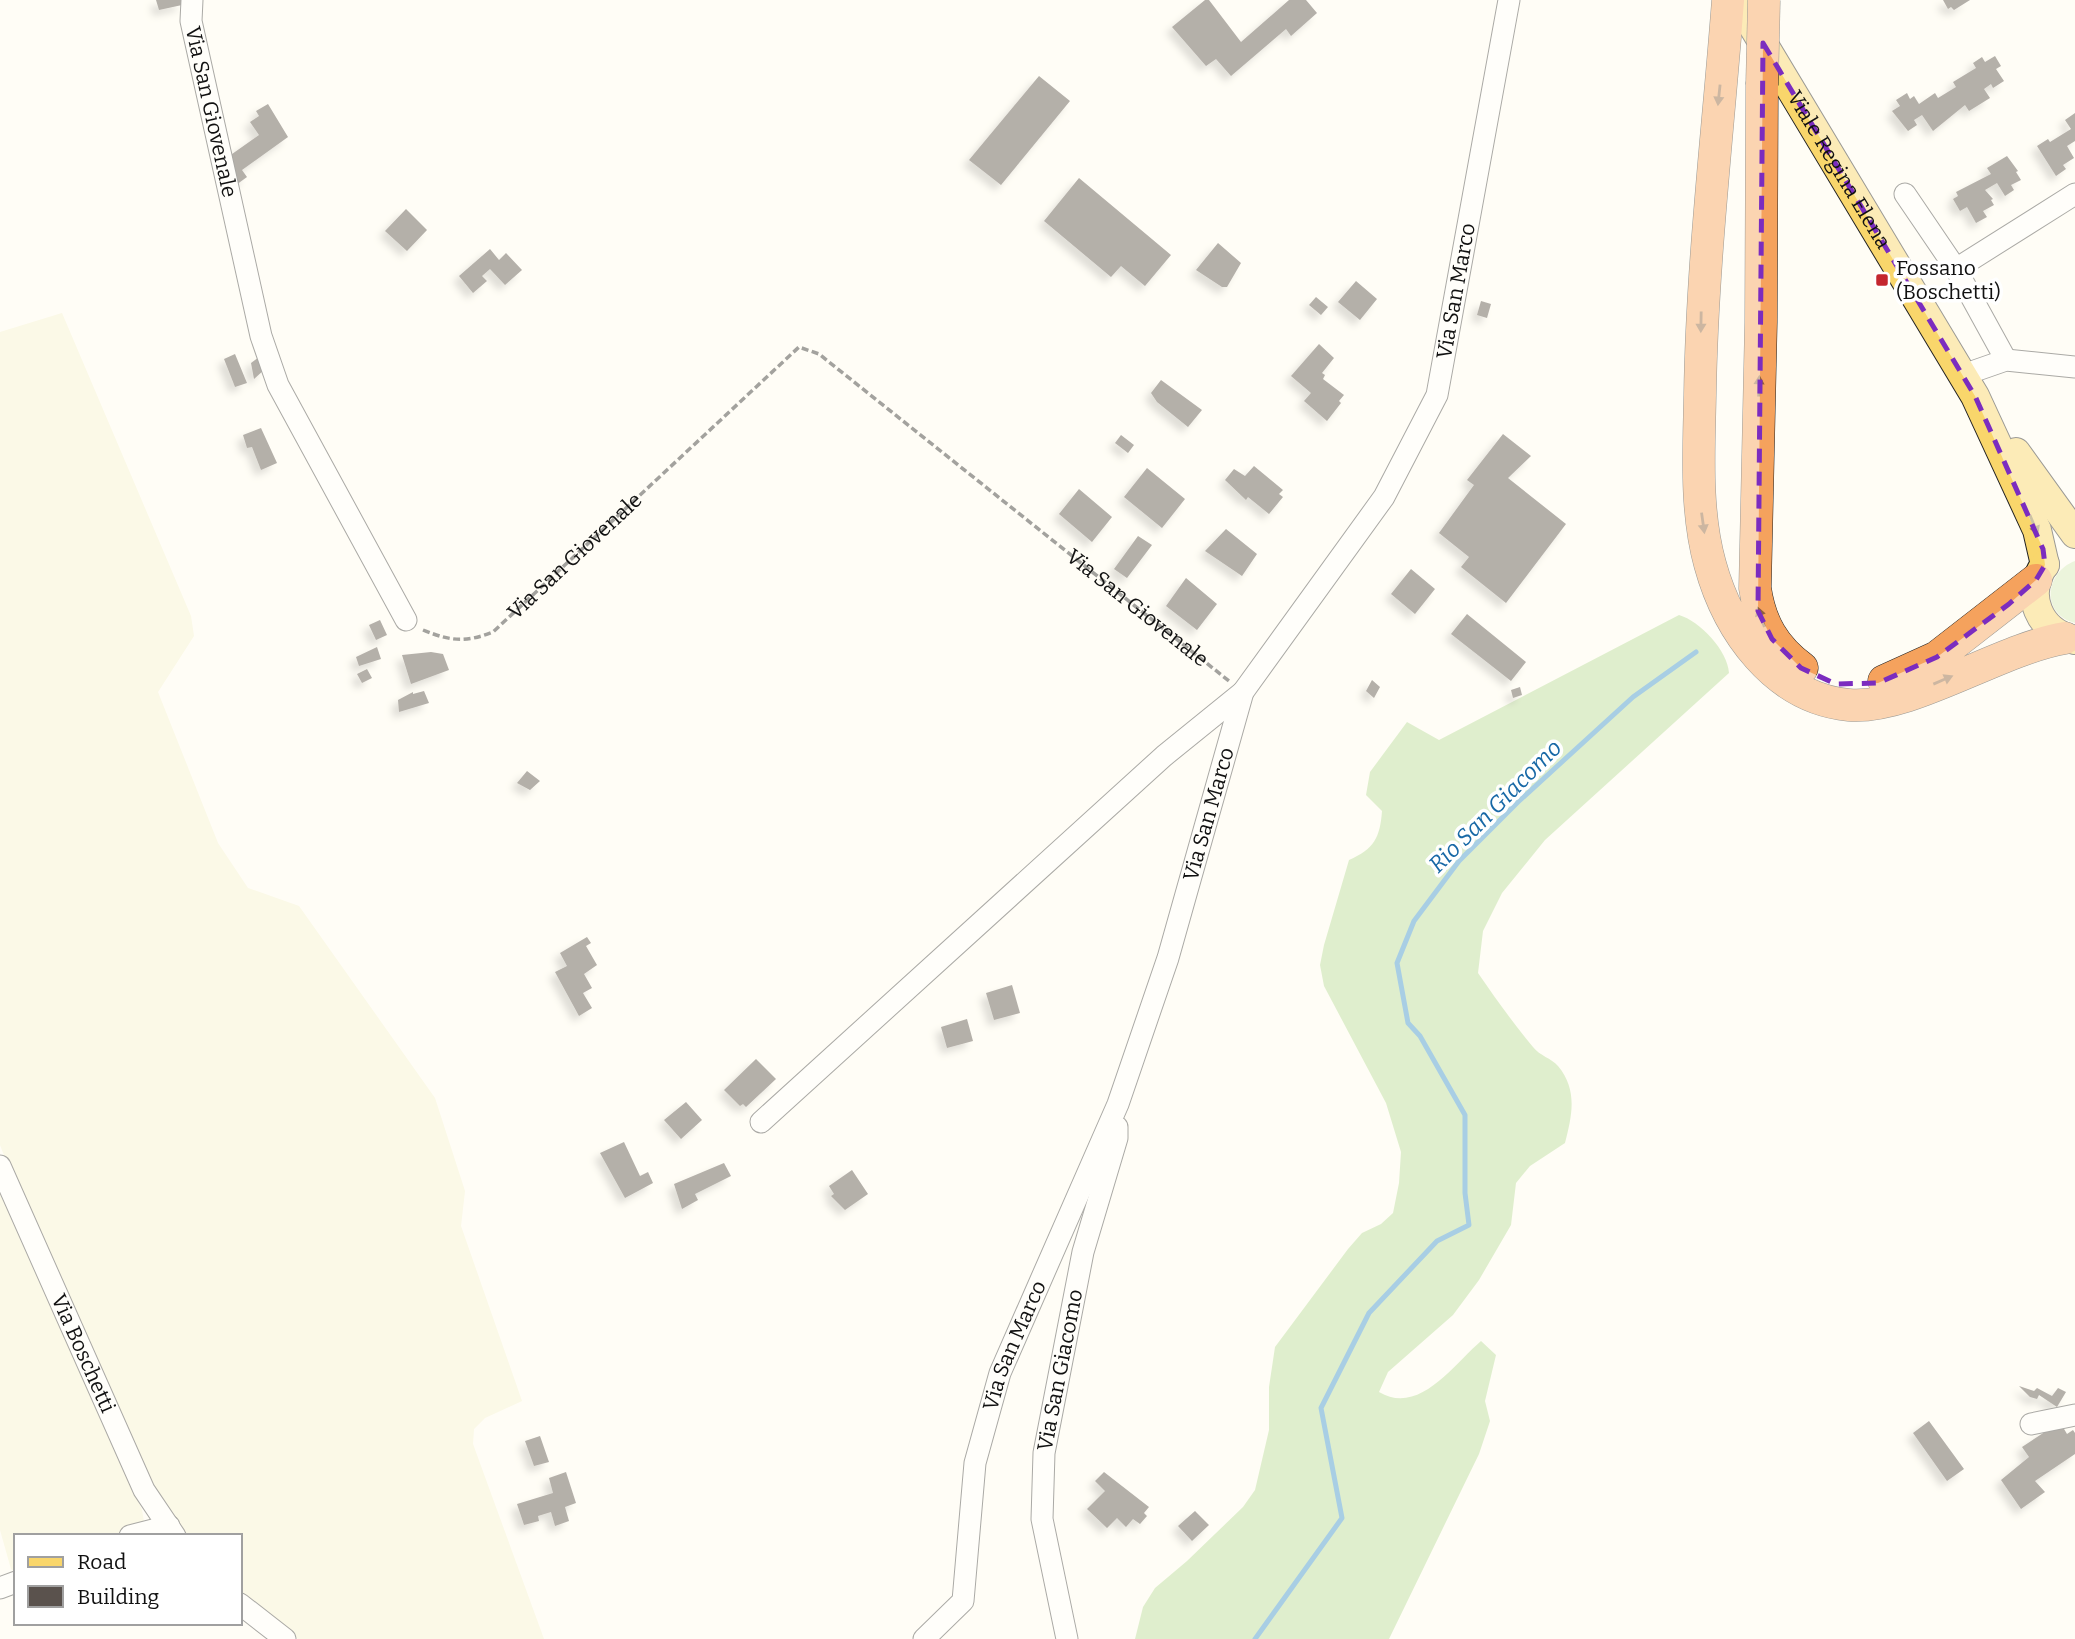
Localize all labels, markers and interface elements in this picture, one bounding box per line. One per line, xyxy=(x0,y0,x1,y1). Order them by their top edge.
street label: Via San Giovenale xyxy=(180,24,243,200)
one-way arrow xyxy=(1713,84,1724,106)
street label: Viale Regina Elena xyxy=(1782,86,1897,254)
street label: Via San Marco xyxy=(1431,221,1481,361)
place label: Fossano (Boschetti) xyxy=(1896,255,2001,305)
marker: Fossano (Boschetti) xyxy=(1874,272,1890,288)
one-way arrow xyxy=(1695,311,1707,333)
one-way arrow xyxy=(1754,374,1765,396)
street label: Via San Giovenale xyxy=(502,487,647,625)
one-way arrow xyxy=(1698,512,1709,534)
one-way arrow xyxy=(2029,514,2040,535)
street label: Via San Giovenale xyxy=(1061,543,1214,672)
one-way arrow xyxy=(1755,606,1766,627)
one-way arrow xyxy=(1933,675,1954,686)
water label: Rio San Giacomo xyxy=(1423,734,1567,878)
street label: Via San Marco xyxy=(1177,744,1240,884)
street label: Via San Marco xyxy=(977,1277,1052,1413)
street label: Via San Giacomo xyxy=(1032,1287,1088,1453)
street label: Via Boschetti xyxy=(46,1290,121,1417)
legend xyxy=(14,1534,242,1625)
text: Road xyxy=(77,1549,126,1575)
text: Building xyxy=(77,1584,160,1610)

